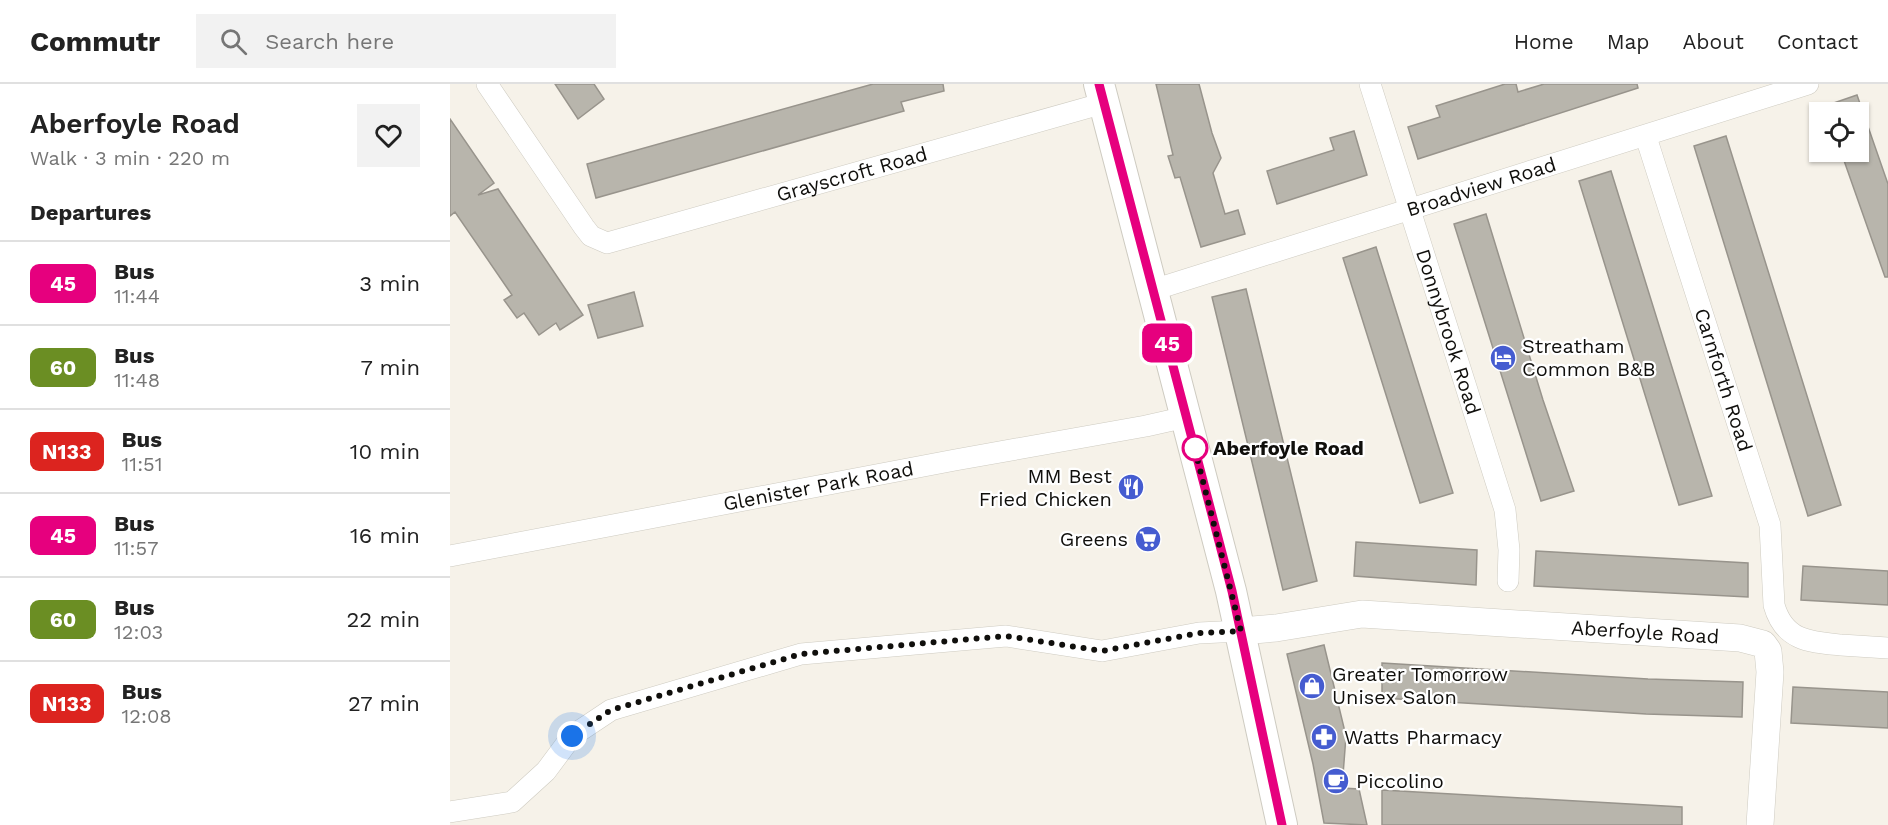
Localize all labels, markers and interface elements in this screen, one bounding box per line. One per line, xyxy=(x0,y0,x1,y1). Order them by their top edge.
search box xyxy=(196,14,616,68)
text: Commutr xyxy=(30,25,160,58)
icon: search xyxy=(217,25,250,58)
text: Search here xyxy=(265,29,394,54)
text: Home xyxy=(1514,29,1574,54)
text: Map xyxy=(1607,29,1650,54)
text: About xyxy=(1683,29,1744,54)
text: Contact xyxy=(1777,29,1858,54)
map controls xyxy=(1809,102,1869,162)
button: locate xyxy=(1809,102,1869,162)
button: heart xyxy=(357,104,420,167)
text: Aberfoyle Road xyxy=(30,107,240,140)
street label: Grayscroft Road xyxy=(774,141,930,207)
text: Walk · 3 min · 220 m xyxy=(30,146,230,170)
street label: Broadview Road xyxy=(1403,152,1559,222)
text: Departures xyxy=(30,200,151,225)
street label: Donnybrook Road xyxy=(1411,246,1486,418)
text: Bus xyxy=(114,259,154,284)
text: 45 xyxy=(50,271,76,296)
text: 3 min xyxy=(359,271,420,296)
text: 11:44 xyxy=(114,284,160,308)
street label: Carnforth Road xyxy=(1690,305,1758,455)
line badge: 45 xyxy=(1140,324,1194,362)
text: 45 xyxy=(1154,331,1180,356)
place label: Streatham Common B&B xyxy=(1522,334,1656,381)
text: Bus xyxy=(114,343,154,368)
hotel icon: Streatham Common B&B xyxy=(1488,343,1518,373)
text: 60 xyxy=(50,355,76,380)
text: 7 min xyxy=(360,355,420,380)
text: 11:48 xyxy=(114,368,160,392)
text: Bus xyxy=(122,427,162,452)
marker: Aberfoyle Road xyxy=(1182,435,1208,461)
place label: Aberfoyle Road xyxy=(1213,436,1364,460)
text: N133 xyxy=(42,439,92,464)
text: 10 min xyxy=(350,439,420,464)
text: 11:51 xyxy=(122,452,163,476)
street label: Glenister Park Road xyxy=(721,456,916,516)
place label: MM Best Fried Chicken xyxy=(979,464,1113,511)
restaurant icon: MM Best Fried Chicken xyxy=(1116,472,1146,502)
text: Bus xyxy=(114,511,154,536)
text: 45 xyxy=(50,523,76,548)
text: 16 min xyxy=(350,523,420,548)
supermarket icon: Greens xyxy=(1133,524,1163,554)
place label: Greens xyxy=(1060,527,1128,551)
text: 11:57 xyxy=(114,536,158,560)
text: Bus xyxy=(114,595,154,620)
text: 60 xyxy=(50,607,76,632)
text: 22 min xyxy=(346,607,420,632)
street label: Aberfoyle Road xyxy=(1570,615,1720,649)
text: 12:03 xyxy=(114,620,163,644)
place label: Greater Tomorrow Unisex Salon xyxy=(1332,662,1508,709)
shop icon: Greater Tomorrow Unisex Salon xyxy=(1297,671,1327,701)
text: Bus xyxy=(122,679,162,704)
text: N133 xyxy=(42,691,92,716)
text: 27 min xyxy=(348,691,420,716)
text: 12:08 xyxy=(122,704,172,728)
your location xyxy=(557,721,587,751)
pharmacy icon: Watts Pharmacy xyxy=(1309,722,1339,752)
place label: Watts Pharmacy xyxy=(1344,725,1502,749)
cafe icon: Piccolino xyxy=(1321,766,1351,796)
place label: Piccolino xyxy=(1356,769,1444,793)

